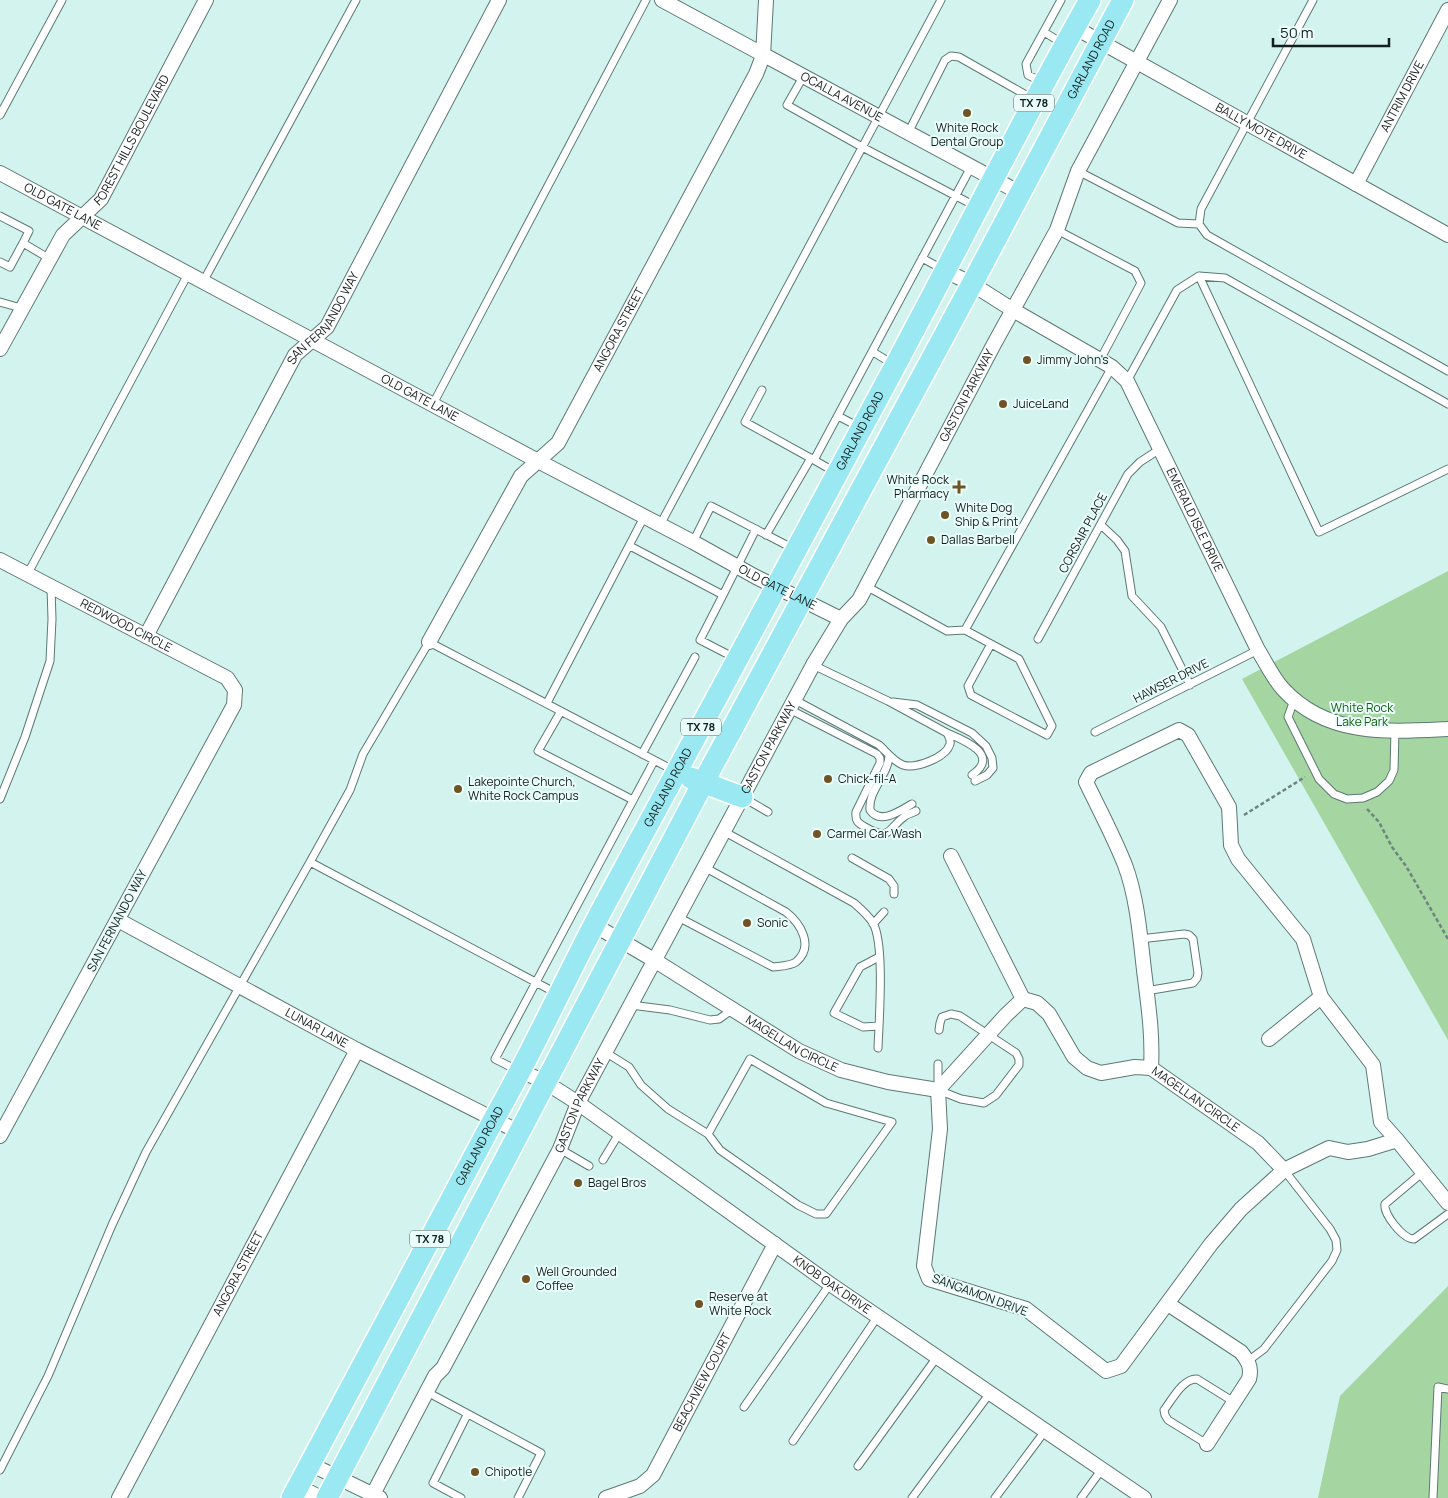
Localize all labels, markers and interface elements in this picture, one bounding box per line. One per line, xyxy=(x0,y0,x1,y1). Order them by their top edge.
scale bar xyxy=(1273,15,1389,47)
street label: GARLAND ROAD xyxy=(1063,17,1119,102)
text: 50 m xyxy=(1280,22,1314,43)
street label: ANTRIM DRIVE xyxy=(1376,57,1428,135)
street label: OCALLA AVENUE xyxy=(798,67,886,126)
street label: FOREST HILLS BOULEVARD xyxy=(90,72,173,209)
road number: TX 78 xyxy=(1014,95,1054,112)
street label: BALLY MOTE DRIVE xyxy=(1212,98,1310,163)
marker: White Rock Dental Group xyxy=(961,107,973,119)
place label: White Rock Dental Group xyxy=(931,119,1003,150)
street label: OLD GATE LANE xyxy=(21,178,105,234)
street label: SAN FERNANDO WAY xyxy=(283,268,363,367)
street label: ANGORA STREET xyxy=(589,283,648,375)
street label: GASTON PARKWAY xyxy=(935,346,998,445)
place label: Jimmy John's xyxy=(1037,351,1109,368)
marker: Jimmy John's xyxy=(1021,354,1033,366)
street label: OLD GATE LANE xyxy=(378,370,462,425)
street label: GARLAND ROAD xyxy=(832,388,888,473)
place label: JuiceLand xyxy=(1013,395,1069,412)
marker: JuiceLand xyxy=(997,398,1009,410)
street label: EMERALD ISLE DRIVE xyxy=(1163,465,1228,575)
place label: White Rock Pharmacy xyxy=(887,471,950,502)
marker: White Rock Pharmacy xyxy=(953,481,965,493)
street label: CORSAIR PLACE xyxy=(1054,489,1111,576)
place label: White Dog Ship & Print xyxy=(955,499,1019,530)
marker: White Dog Ship & Print xyxy=(939,509,951,521)
place label: Dallas Barbell xyxy=(941,531,1015,548)
marker: Dallas Barbell xyxy=(925,534,937,546)
street label: OLD GATE LANE xyxy=(735,560,820,614)
street label: REDWOOD CIRCLE xyxy=(77,594,175,656)
street label: HAWSER DRIVE xyxy=(1130,654,1212,707)
street label: GASTON PARKWAY xyxy=(736,698,800,797)
park label: White Rock Lake Park xyxy=(1331,699,1394,730)
road number: TX 78 xyxy=(681,719,721,736)
street label: GARLAND ROAD xyxy=(639,745,696,830)
place label: Chick-fil-A xyxy=(838,770,897,787)
place label: Lakepointe Church, White Rock Campus xyxy=(468,773,579,804)
marker: Chick-fil-A xyxy=(822,773,834,785)
marker: Lakepointe Church, White Rock Campus xyxy=(452,783,464,795)
place label: Carmel Car Wash xyxy=(827,825,922,842)
marker: Carmel Car Wash xyxy=(811,828,823,840)
street label: SAN FERNANDO WAY xyxy=(82,867,151,975)
place label: Sonic xyxy=(757,914,788,931)
marker: Sonic xyxy=(741,917,753,929)
street label: LUNAR LANE xyxy=(282,1004,351,1052)
street label: MAGELLAN CIRCLE xyxy=(743,1011,841,1076)
street label: GASTON PARKWAY xyxy=(550,1055,609,1155)
street label: MAGELLAN CIRCLE xyxy=(1149,1062,1243,1136)
street label: GARLAND ROAD xyxy=(451,1103,508,1188)
place label: Bagel Bros xyxy=(588,1174,646,1191)
marker: Bagel Bros xyxy=(572,1177,584,1189)
street label: ANGORA STREET xyxy=(208,1227,268,1319)
road number: TX 78 xyxy=(410,1230,450,1248)
street label: KNOB OAK DRIVE xyxy=(790,1251,875,1318)
place label: Well Grounded Coffee xyxy=(536,1263,617,1294)
street label: SANGAMON DRIVE xyxy=(930,1269,1031,1320)
marker: Well Grounded Coffee xyxy=(520,1273,532,1285)
place label: Reserve at White Rock xyxy=(709,1288,772,1319)
marker: Reserve at White Rock xyxy=(693,1298,705,1310)
street label: BEACHVIEW COURT xyxy=(668,1329,735,1434)
place label: Chipotle xyxy=(485,1463,532,1480)
marker: Chipotle xyxy=(469,1466,481,1478)

